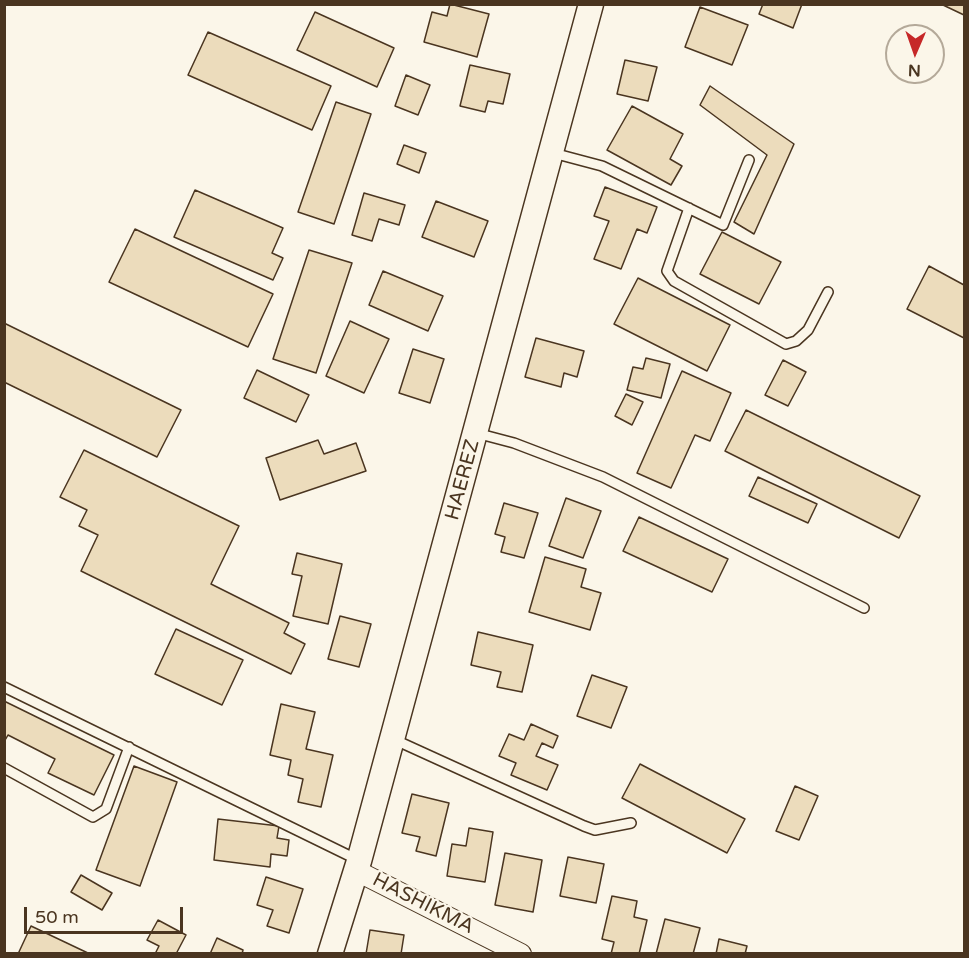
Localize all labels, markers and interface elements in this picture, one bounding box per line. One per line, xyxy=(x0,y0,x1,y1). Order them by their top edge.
north arrow xyxy=(885,24,945,84)
text: N xyxy=(908,60,921,80)
street label: HAEREZ xyxy=(441,437,485,523)
street label: HASHIKMA xyxy=(368,868,478,940)
scale bar xyxy=(27,895,186,933)
text: 50 m xyxy=(35,906,79,928)

